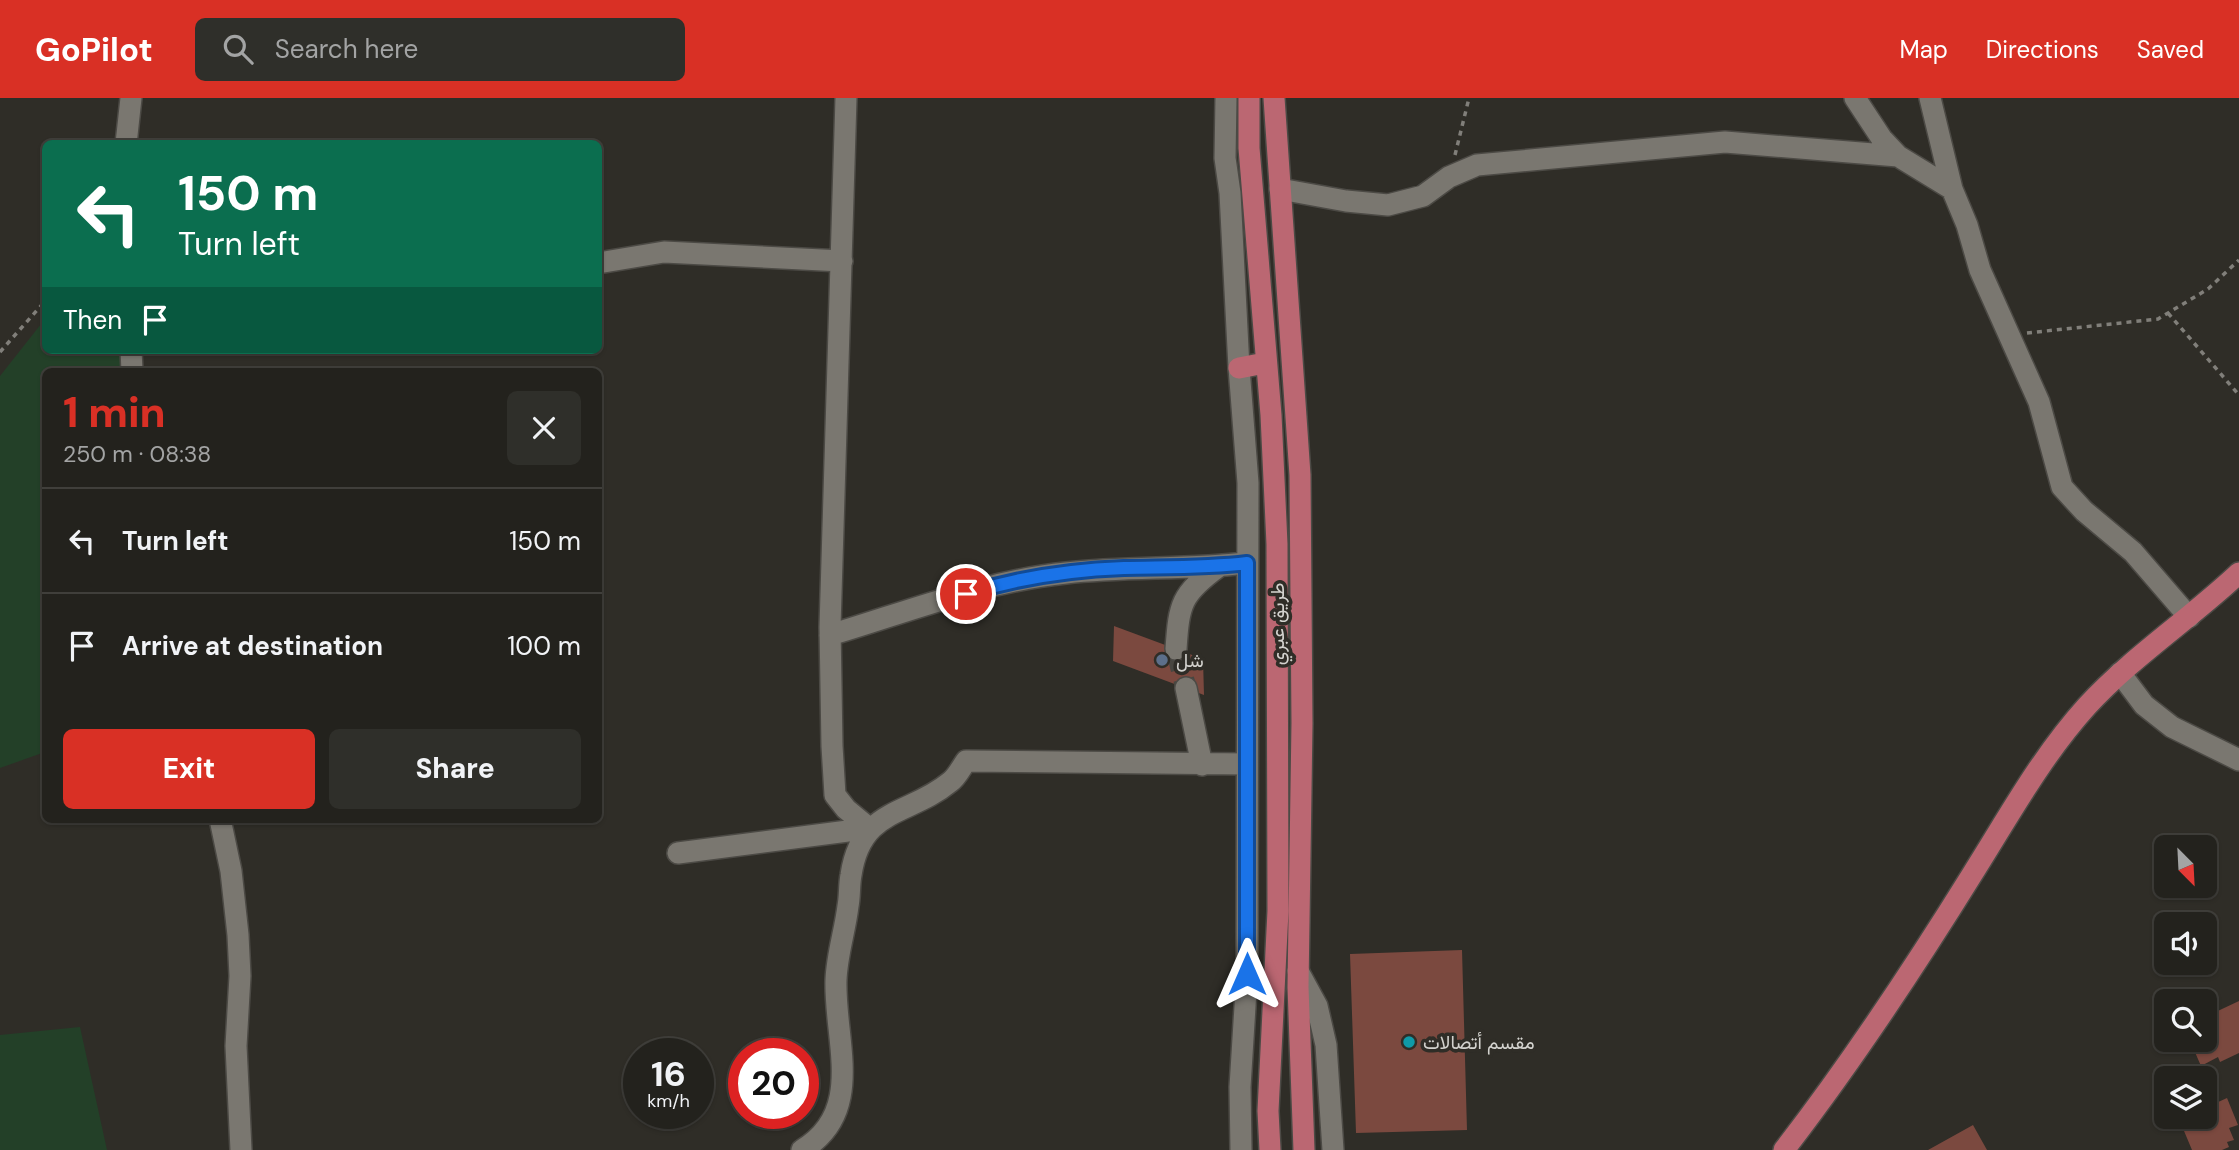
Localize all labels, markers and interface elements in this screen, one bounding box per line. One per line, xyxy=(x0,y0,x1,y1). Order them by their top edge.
search box xyxy=(195,18,685,81)
text: GoPilot xyxy=(35,28,153,71)
icon: search xyxy=(219,30,257,68)
text: Search here xyxy=(275,32,418,66)
text: Map xyxy=(1900,34,1948,65)
text: Directions xyxy=(1986,34,2099,65)
text: Saved xyxy=(2137,34,2204,65)
text: 150 m xyxy=(178,161,318,225)
icon: left xyxy=(63,168,154,259)
text: Turn left xyxy=(178,223,300,265)
icon: arrive xyxy=(136,301,174,339)
text: Then xyxy=(63,303,122,337)
text: 1 min xyxy=(63,385,166,440)
button: close xyxy=(507,391,581,465)
text: 250 m · 08:38 xyxy=(63,439,211,469)
icon: left xyxy=(63,522,101,560)
text: Turn left xyxy=(122,524,229,558)
text: 150 m xyxy=(509,524,581,558)
pin xyxy=(936,564,996,624)
icon: arrive xyxy=(947,575,985,613)
street label: طريق عبري xyxy=(1265,583,1293,665)
icon: arrive xyxy=(63,627,101,665)
text: Arrive at destination xyxy=(122,629,383,663)
text: 100 m xyxy=(507,629,581,663)
place label: شل xyxy=(1176,648,1204,673)
marker: شل xyxy=(1154,652,1170,668)
button: Exit xyxy=(63,729,315,809)
button: Share xyxy=(329,729,581,809)
north arrow xyxy=(2154,835,2217,898)
map controls xyxy=(2154,835,2217,1129)
button: sound xyxy=(2154,912,2217,975)
position arrow xyxy=(1210,937,1284,1011)
button: search xyxy=(2154,989,2217,1052)
place label: مقسم أتصالات xyxy=(1423,1030,1535,1055)
marker: مقسم أتصالات xyxy=(1401,1034,1417,1050)
speed limit sign: 20 xyxy=(728,1038,819,1129)
text: 16 xyxy=(651,1051,686,1097)
button: layers xyxy=(2154,1066,2217,1129)
text: km/h xyxy=(647,1089,690,1113)

